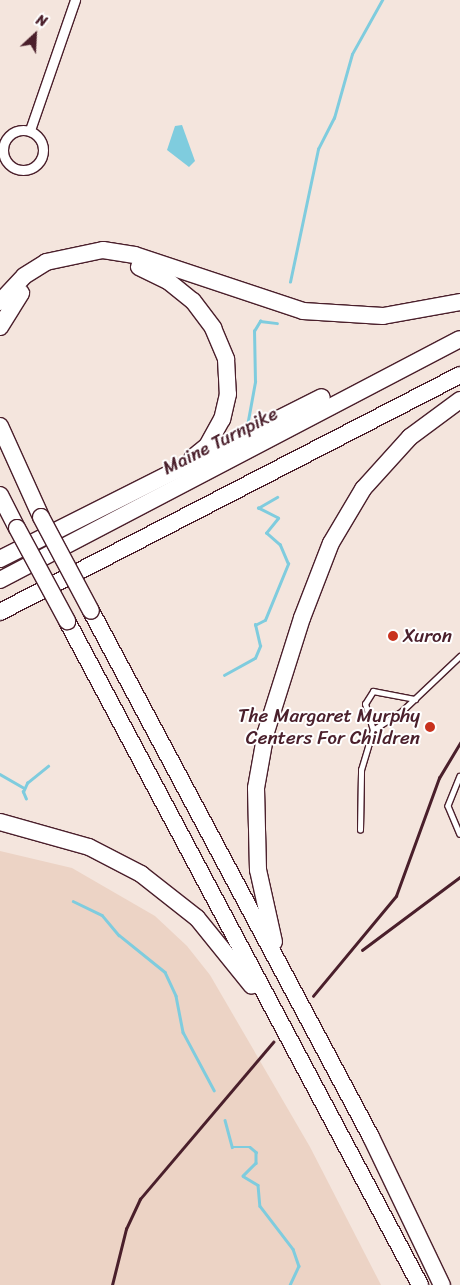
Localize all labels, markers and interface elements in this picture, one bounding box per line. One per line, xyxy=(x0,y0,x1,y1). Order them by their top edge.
text: N xyxy=(32,8,51,34)
north arrow xyxy=(10,10,60,60)
street label: Maine Turnpike xyxy=(159,402,281,480)
place label: Xuron xyxy=(403,625,452,647)
marker: Xuron xyxy=(387,630,399,642)
place label: The Margaret Murphy Centers For Children xyxy=(239,705,420,749)
marker: The Margaret Murphy Centers For Children xyxy=(424,721,436,733)

